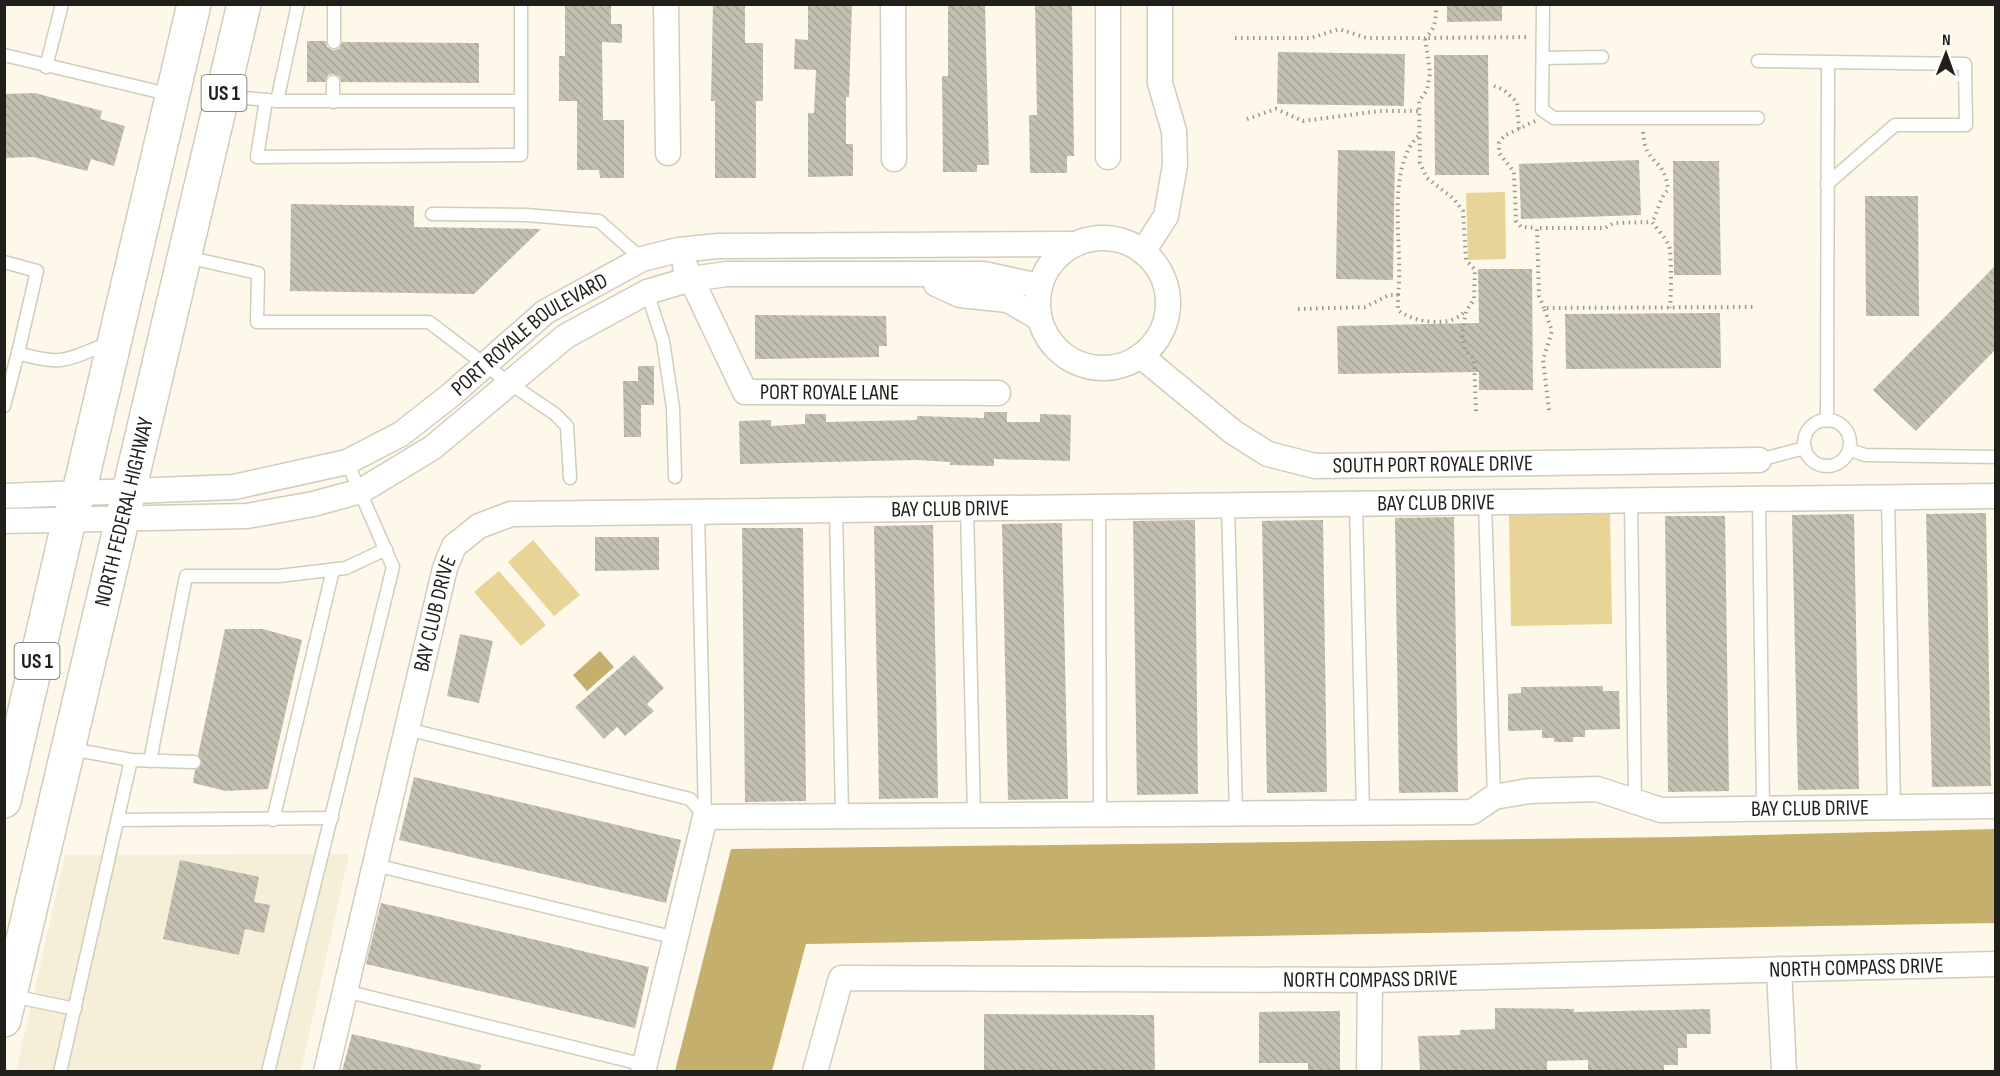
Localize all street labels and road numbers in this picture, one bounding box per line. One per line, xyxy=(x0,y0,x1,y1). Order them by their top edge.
road number: US 1 xyxy=(202,75,246,111)
street label: PORT ROYALE BOULEVARD xyxy=(446,267,612,402)
street label: PORT ROYALE LANE xyxy=(760,379,899,406)
street label: NORTH FEDERAL HIGHWAY xyxy=(89,415,159,609)
street label: SOUTH PORT ROYALE DRIVE xyxy=(1332,450,1533,479)
street label: BAY CLUB DRIVE xyxy=(1377,489,1495,517)
street label: BAY CLUB DRIVE xyxy=(891,494,1009,523)
street label: BAY CLUB DRIVE xyxy=(408,552,462,674)
road number: US 1 xyxy=(15,643,60,679)
street label: BAY CLUB DRIVE xyxy=(1751,794,1869,822)
street label: NORTH COMPASS DRIVE xyxy=(1769,952,1944,983)
street label: NORTH COMPASS DRIVE xyxy=(1283,964,1458,994)

